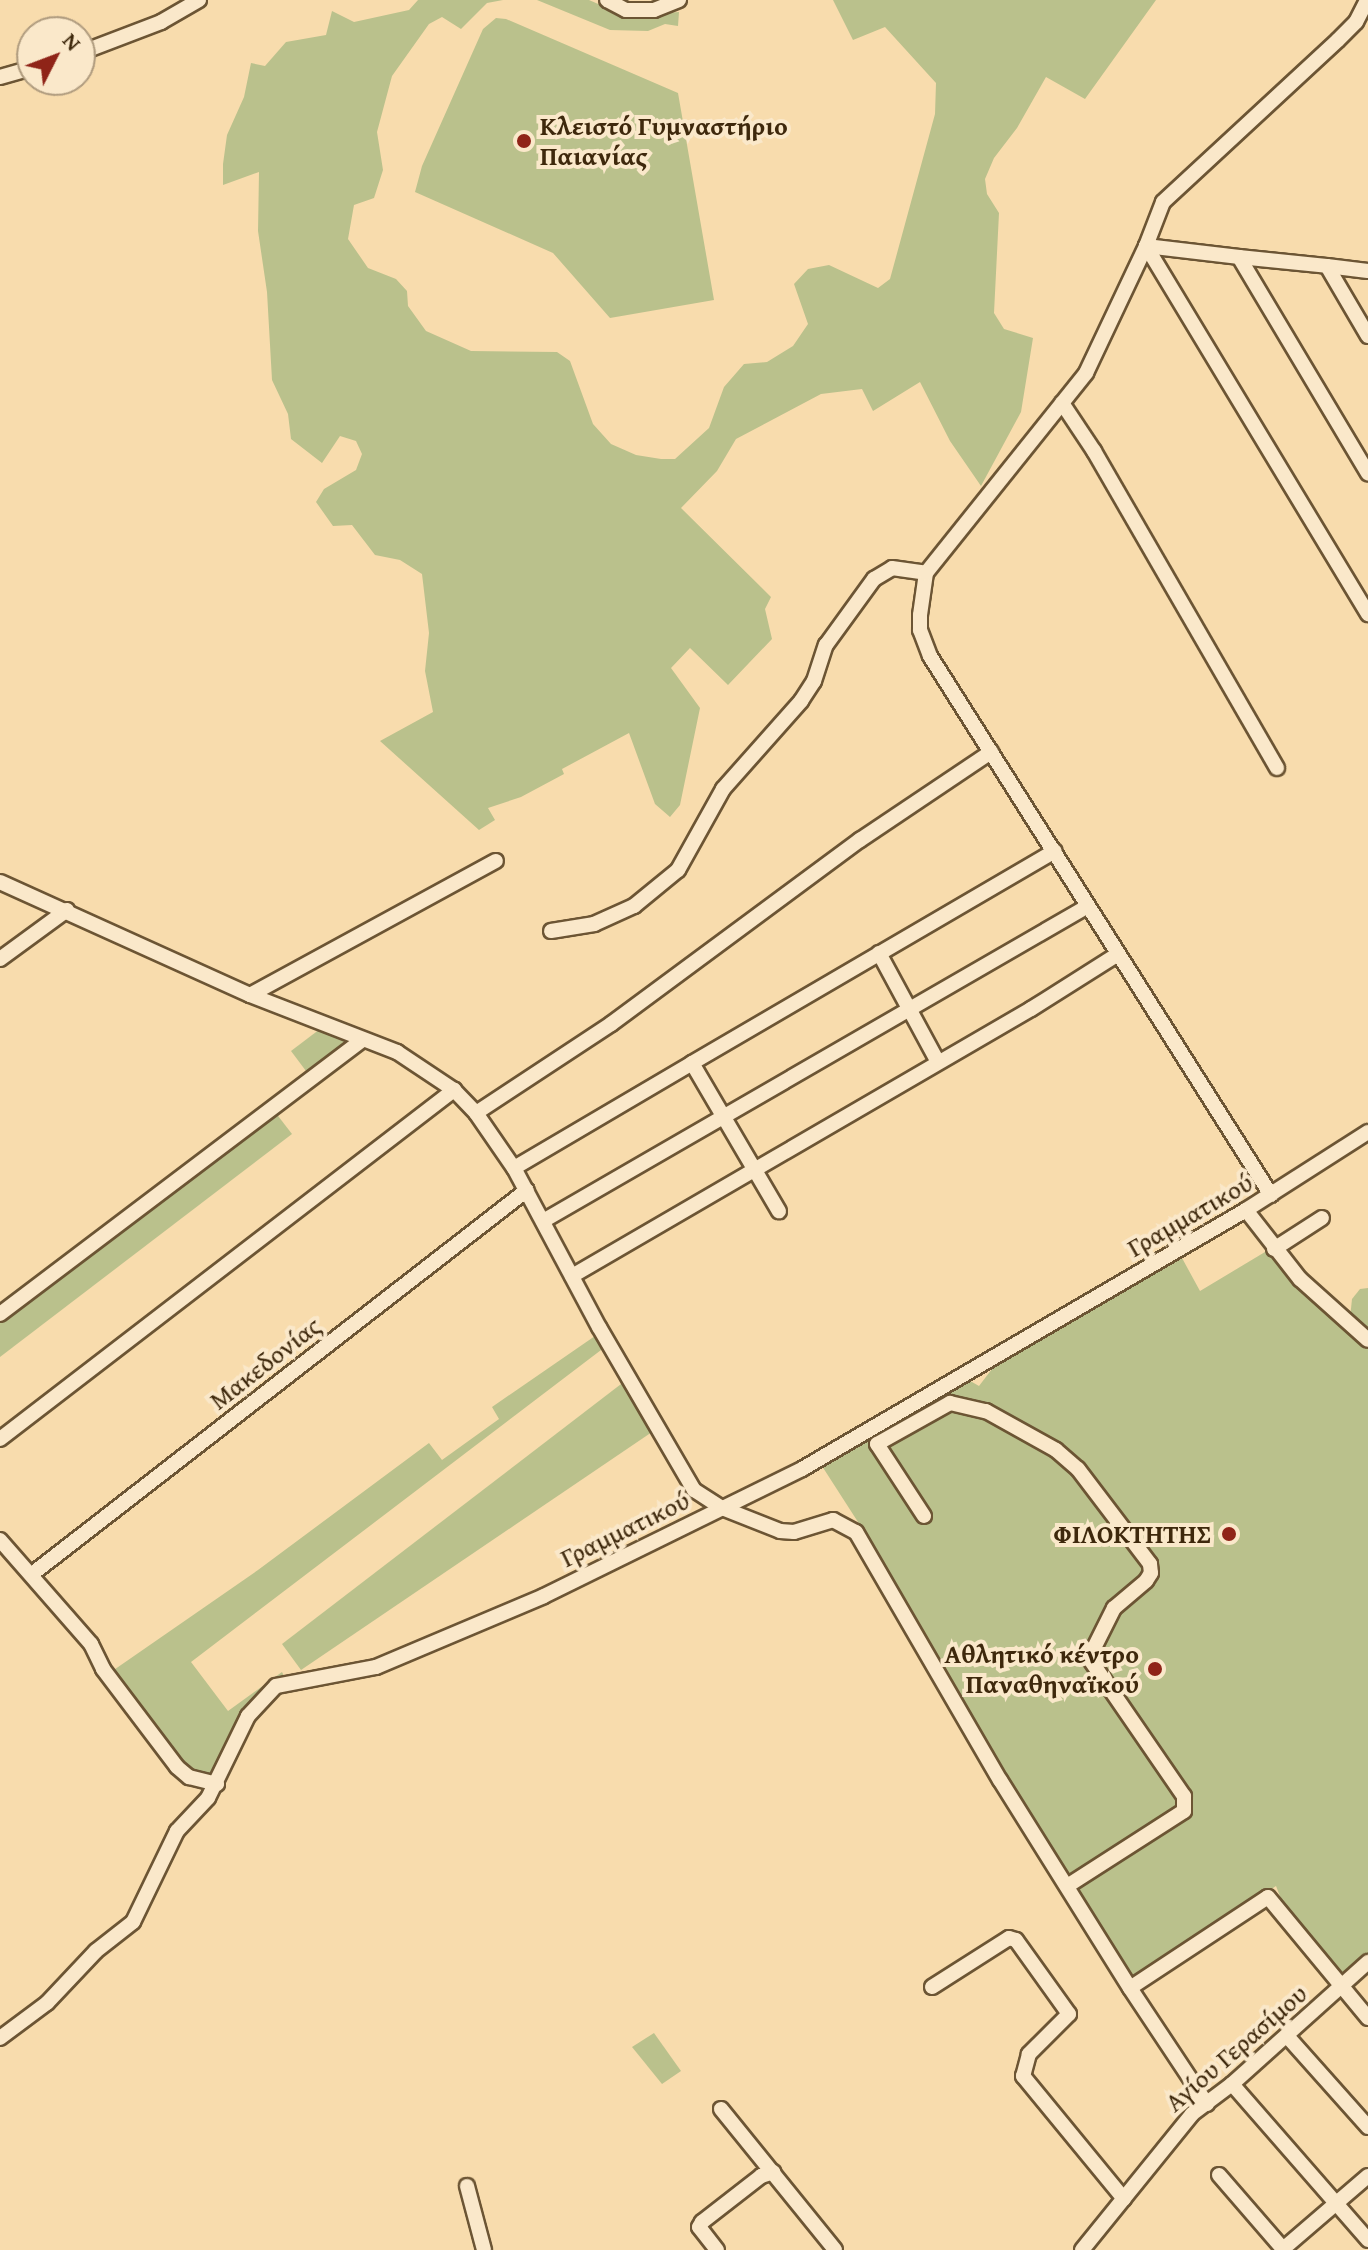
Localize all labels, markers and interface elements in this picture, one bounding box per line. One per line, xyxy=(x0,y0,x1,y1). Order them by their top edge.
north arrow xyxy=(16,16,96,96)
text: N xyxy=(56,25,89,57)
place label: Κλειστό Γυμναστήριο Παιανίας xyxy=(540,110,788,172)
marker: Κλειστό Γυμναστήριο Παιανίας xyxy=(515,132,533,150)
street label: Γραμματικού xyxy=(1122,1167,1258,1263)
street label: Μακεδονίας xyxy=(203,1310,327,1416)
street label: Γραμματικού xyxy=(555,1484,695,1574)
place label: ΦΙΛΟΚΤΗΤΗΣ xyxy=(1053,1518,1211,1550)
marker: ΦΙΛΟΚΤΗΤΗΣ xyxy=(1218,1523,1240,1545)
place label: Αθλητικό κέντρο Παναθηναϊκού xyxy=(945,1638,1139,1700)
marker: Αθλητικό κέντρο Παναθηναϊκού xyxy=(1146,1660,1164,1678)
street label: Αγίου Γερασίμου xyxy=(1159,1978,1313,2118)

